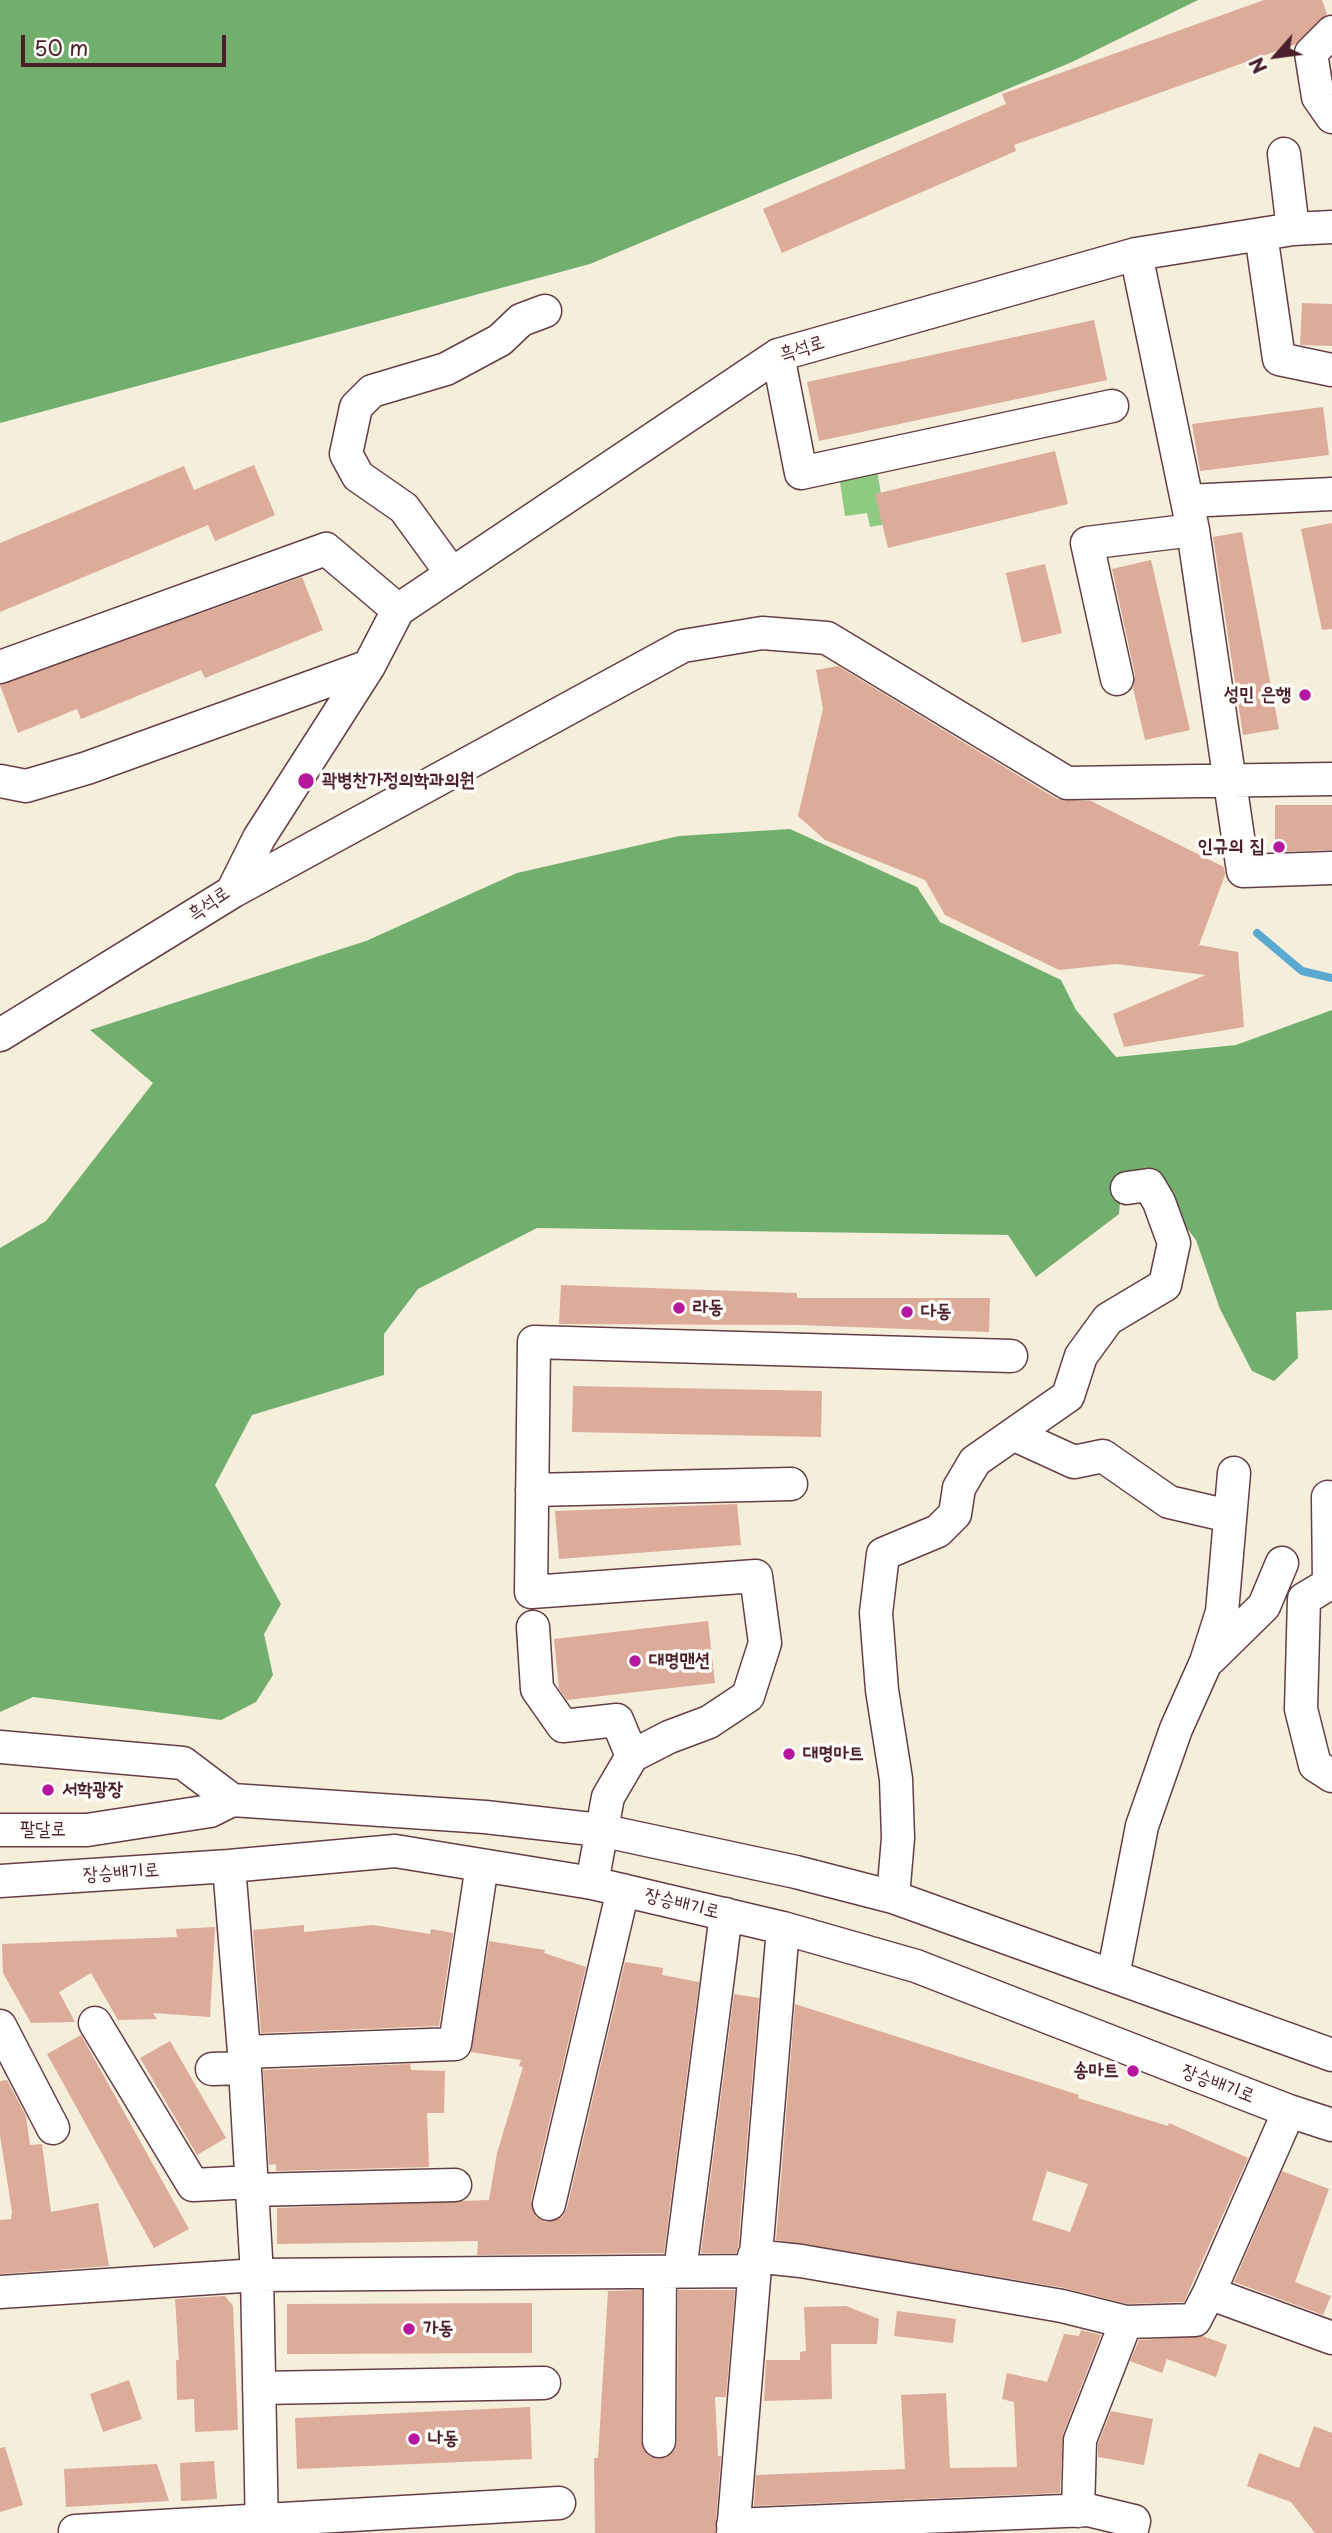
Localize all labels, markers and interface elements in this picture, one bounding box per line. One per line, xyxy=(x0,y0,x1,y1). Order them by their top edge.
scale bar xyxy=(24,21,229,65)
north arrow xyxy=(1241,21,1311,91)
text: 50 m xyxy=(34,31,88,63)
text: N xyxy=(1242,53,1273,79)
street label: 흑석로 xyxy=(777,331,827,367)
place label: 성민 은행 xyxy=(1224,684,1291,706)
marker: 성민 은행 xyxy=(1297,687,1313,703)
place label: 곽병찬가정의학과의원 xyxy=(322,770,475,792)
marker: 곽병찬가정의학과의원 xyxy=(296,771,316,791)
place label: 인규의 집 xyxy=(1198,836,1265,858)
marker: 인규의 집 xyxy=(1271,839,1287,855)
street label: 흑석로 xyxy=(184,882,234,926)
place label: 라동 xyxy=(693,1297,724,1319)
marker: 라동 xyxy=(671,1300,687,1316)
place label: 다동 xyxy=(921,1301,952,1323)
marker: 다동 xyxy=(899,1304,915,1320)
place label: 대명맨션 xyxy=(649,1650,710,1672)
marker: 대명맨션 xyxy=(627,1653,643,1669)
place label: 대명마트 xyxy=(803,1743,864,1765)
marker: 대명마트 xyxy=(781,1746,797,1762)
place label: 서학광장 xyxy=(62,1779,123,1801)
marker: 서학광장 xyxy=(40,1782,56,1798)
street label: 팔달로 xyxy=(20,1819,66,1841)
street label: 장승배기로 xyxy=(82,1859,160,1887)
street label: 장승배기로 xyxy=(642,1884,722,1924)
place label: 송마트 xyxy=(1073,2060,1119,2082)
street label: 장승배기로 xyxy=(1178,2060,1258,2108)
marker: 송마트 xyxy=(1125,2063,1141,2079)
place label: 가동 xyxy=(423,2318,454,2340)
marker: 가동 xyxy=(401,2321,417,2337)
place label: 나동 xyxy=(428,2428,459,2450)
marker: 나동 xyxy=(406,2431,422,2447)

